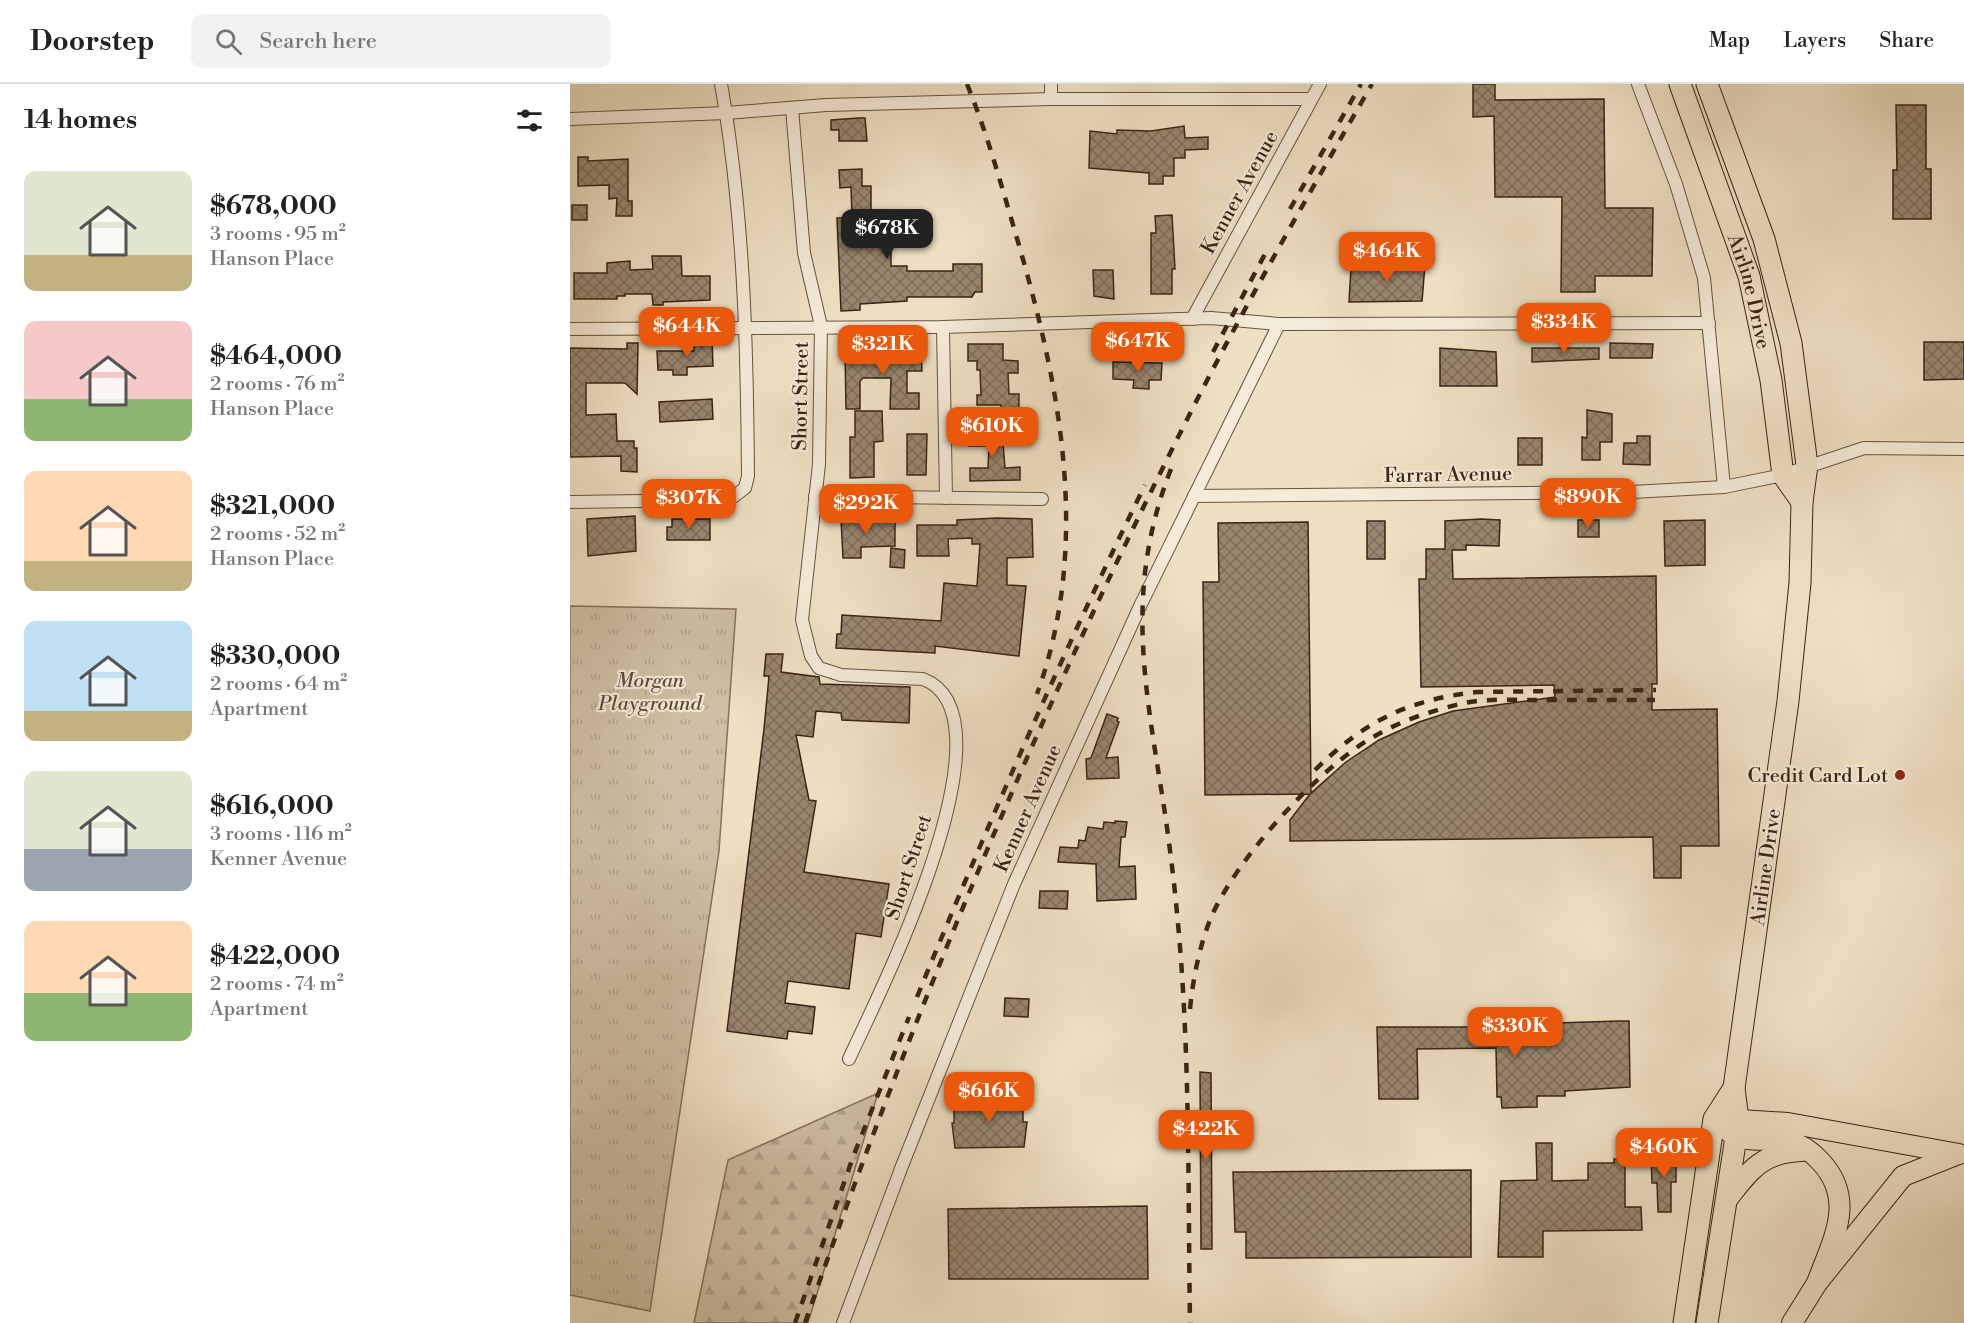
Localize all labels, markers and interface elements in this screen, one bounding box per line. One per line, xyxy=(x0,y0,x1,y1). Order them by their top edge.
search box xyxy=(191,14,611,68)
text: Doorstep xyxy=(30,24,155,59)
icon: search xyxy=(212,25,245,58)
text: Search here xyxy=(260,28,377,55)
text: Map xyxy=(1709,28,1750,54)
text: Layers xyxy=(1783,28,1846,54)
text: Share xyxy=(1879,28,1934,54)
text: 14 homes xyxy=(24,104,137,136)
icon: filters xyxy=(513,104,546,137)
street label: Kenner Avenue xyxy=(1196,127,1285,259)
text: $678,000 xyxy=(210,190,337,222)
icon: home xyxy=(72,195,144,267)
pin: $678K xyxy=(845,209,929,260)
text: $678K xyxy=(855,216,919,241)
text: 3 rooms · 95 m² xyxy=(210,222,346,247)
street label: Airline Drive xyxy=(1721,230,1775,351)
pin: $464K xyxy=(1345,232,1429,283)
text: $464K xyxy=(1353,239,1421,264)
text: Hanson Place xyxy=(210,247,334,272)
pin: $334K xyxy=(1522,303,1606,354)
pin: $644K xyxy=(645,307,729,358)
text: $334K xyxy=(1531,310,1597,335)
text: $644K xyxy=(653,314,721,339)
pin: $647K xyxy=(1096,322,1180,373)
pin: $321K xyxy=(841,325,925,376)
text: $647K xyxy=(1105,329,1171,354)
text: $321K xyxy=(852,332,914,357)
text: $464,000 xyxy=(210,340,342,372)
street label: Short Street xyxy=(788,341,815,451)
icon: home xyxy=(72,345,144,417)
text: 2 rooms · 76 m² xyxy=(210,372,344,397)
text: Hanson Place xyxy=(210,397,334,422)
pin: $610K xyxy=(950,407,1034,458)
text: $610K xyxy=(960,414,1024,439)
street label: Farrar Avenue xyxy=(1384,462,1512,489)
pin: $890K xyxy=(1546,478,1630,529)
pin: $307K xyxy=(647,479,731,530)
pin: $292K xyxy=(824,484,908,535)
text: $890K xyxy=(1554,485,1622,510)
text: $307K xyxy=(656,486,722,511)
text: $321,000 xyxy=(210,490,335,522)
text: $292K xyxy=(833,491,899,516)
icon: home xyxy=(72,495,144,567)
text: 2 rooms · 52 m² xyxy=(210,522,345,547)
text: Hanson Place xyxy=(210,547,334,572)
text: $330,000 xyxy=(210,640,340,672)
icon: home xyxy=(72,645,144,717)
park label: Morgan Playground xyxy=(597,669,703,717)
text: 2 rooms · 64 m² xyxy=(210,672,347,697)
text: Apartment xyxy=(210,697,308,722)
street label: Kenner Avenue xyxy=(989,741,1068,876)
place label: Credit Card Lot xyxy=(1748,764,1888,789)
marker: Credit Card Lot xyxy=(1893,768,1907,782)
text: $616,000 xyxy=(210,790,334,822)
icon: home xyxy=(72,795,144,867)
street label: Airline Drive xyxy=(1746,807,1787,928)
street label: Short Street xyxy=(881,812,938,923)
text: 3 rooms · 116 m² xyxy=(210,822,352,847)
text: Kenner Avenue xyxy=(210,847,347,872)
text: $422,000 xyxy=(210,940,340,972)
icon: home xyxy=(72,945,144,1017)
text: 2 rooms · 74 m² xyxy=(210,972,344,997)
text: Apartment xyxy=(210,997,308,1022)
pin: $330K xyxy=(1473,1007,1557,1058)
text: $330K xyxy=(1482,1014,1548,1039)
pin: $616K xyxy=(947,1072,1031,1123)
text: $616K xyxy=(958,1079,1020,1104)
pin: $422K xyxy=(1164,1110,1248,1161)
text: $422K xyxy=(1173,1117,1239,1142)
pin: $460K xyxy=(1622,1128,1706,1179)
text: $460K xyxy=(1630,1135,1698,1160)

